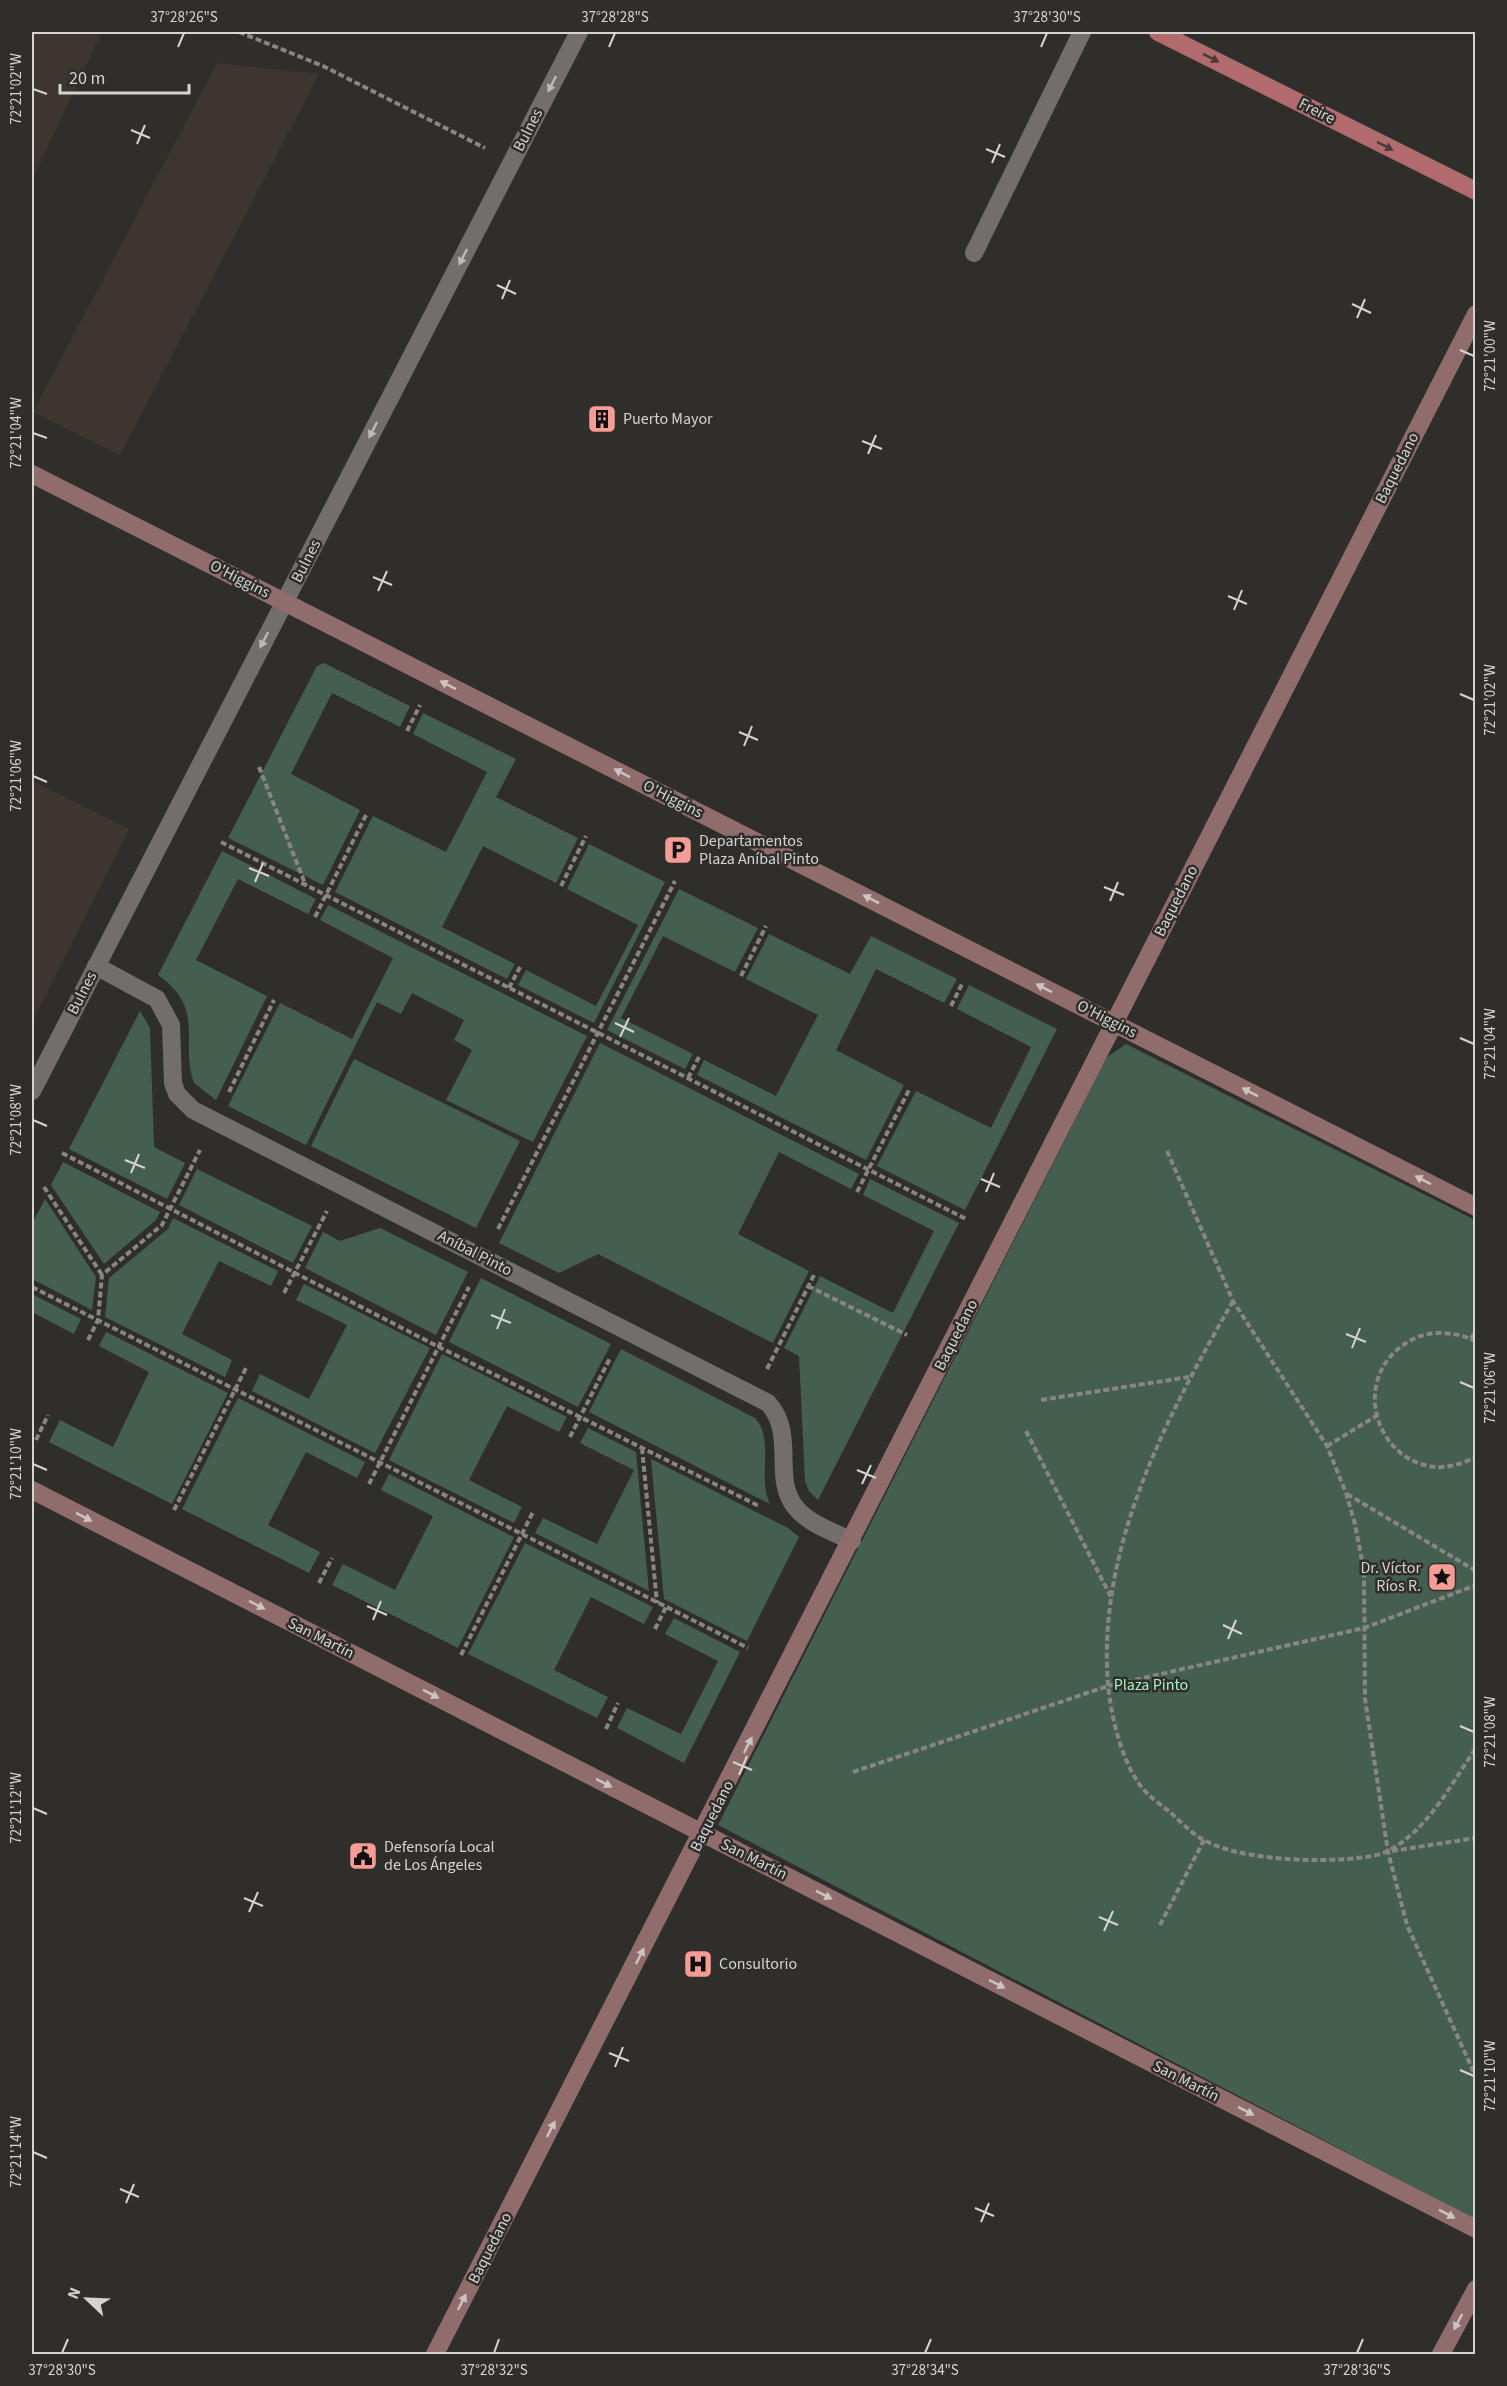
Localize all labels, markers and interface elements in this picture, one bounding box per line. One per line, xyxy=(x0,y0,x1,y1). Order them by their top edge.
text: 37°28'26"S xyxy=(150,7,218,28)
text: 37°28'28"S xyxy=(581,7,649,28)
text: 37°28'30"S xyxy=(1013,7,1081,28)
text: 72°21'02"W xyxy=(6,53,27,125)
one-way arrow xyxy=(1202,53,1219,63)
scale bar xyxy=(60,57,189,95)
text: 20 m xyxy=(69,66,105,91)
one-way arrow xyxy=(547,75,557,92)
street label: Freire xyxy=(1295,93,1339,129)
street label: Bulnes xyxy=(508,104,548,155)
one-way arrow xyxy=(1376,141,1393,150)
one-way arrow xyxy=(458,248,468,265)
text: 72°21'00"W xyxy=(1480,320,1501,392)
text: 72°21'04"W xyxy=(6,397,27,469)
building icon: Puerto Mayor xyxy=(586,403,618,435)
place label: Puerto Mayor xyxy=(623,408,713,430)
one-way arrow xyxy=(368,422,378,439)
street label: Baquedano xyxy=(1370,429,1424,507)
street label: Bulnes xyxy=(286,535,326,586)
street label: O'Higgins xyxy=(206,555,274,604)
one-way arrow xyxy=(259,632,269,649)
text: 72°21'02"W xyxy=(1480,664,1501,736)
one-way arrow xyxy=(439,680,456,690)
text: 72°21'06"W xyxy=(6,740,27,812)
one-way arrow xyxy=(613,768,630,778)
street label: O'Higgins xyxy=(639,775,707,824)
place label: Departamentos Plaza Aníbal Pinto xyxy=(699,830,819,870)
parking icon: Departamentos Plaza Aníbal Pinto xyxy=(662,834,694,866)
street label: Baquedano xyxy=(1149,862,1203,940)
one-way arrow xyxy=(862,895,879,904)
street label: Bulnes xyxy=(62,967,102,1018)
one-way arrow xyxy=(1036,983,1053,993)
street label: O'Higgins xyxy=(1073,995,1141,1044)
text: 72°21'04"W xyxy=(1480,1008,1501,1080)
text: 72°21'08"W xyxy=(6,1084,27,1156)
one-way arrow xyxy=(1241,1087,1258,1097)
one-way arrow xyxy=(1415,1176,1432,1185)
street label: Aníbal Pinto xyxy=(434,1225,516,1281)
street label: Baquedano xyxy=(929,1296,983,1374)
text: 72°21'06"W xyxy=(1480,1352,1501,1424)
text: 72°21'10"W xyxy=(6,1428,27,1500)
one-way arrow xyxy=(75,1512,92,1521)
place label: Dr. Víctor Ríos R. xyxy=(1360,1557,1421,1597)
place icon: Dr. Víctor Ríos R. xyxy=(1426,1561,1458,1593)
one-way arrow xyxy=(248,1600,266,1610)
street label: San Martín xyxy=(284,1612,358,1664)
park label: Plaza Pinto xyxy=(1114,1674,1188,1696)
one-way arrow xyxy=(422,1689,439,1699)
text: 72°21'08"W xyxy=(1480,1696,1501,1768)
one-way arrow xyxy=(743,1736,753,1753)
text: 72°21'12"W xyxy=(6,1772,27,1844)
street label: Baquedano xyxy=(685,1777,739,1855)
one-way arrow xyxy=(596,1778,613,1788)
street label: San Martín xyxy=(717,1833,791,1885)
place label: Defensoría Local de Los Ángeles xyxy=(384,1836,495,1876)
public building icon: Defensoría Local de Los Ángeles xyxy=(347,1840,379,1872)
one-way arrow xyxy=(816,1890,833,1900)
one-way arrow xyxy=(635,1947,645,1964)
hospital icon: Consultorio xyxy=(682,1948,714,1980)
place label: Consultorio xyxy=(719,1953,797,1975)
one-way arrow xyxy=(989,1979,1006,1989)
text: 72°21'10"W xyxy=(1480,2040,1501,2112)
street label: San Martín xyxy=(1149,2055,1223,2107)
one-way arrow xyxy=(1237,2106,1254,2116)
text: 72°21'14"W xyxy=(6,2116,27,2188)
one-way arrow xyxy=(546,2120,556,2137)
street label: Baquedano xyxy=(463,2209,517,2287)
one-way arrow xyxy=(1439,2209,1456,2219)
north arrow xyxy=(57,2269,117,2329)
text: N xyxy=(62,2284,86,2303)
one-way arrow xyxy=(457,2294,467,2311)
one-way arrow xyxy=(1453,2313,1463,2330)
text: 37°28'30"S xyxy=(28,2360,96,2381)
text: 37°28'32"S xyxy=(460,2360,528,2381)
text: 37°28'34"S xyxy=(891,2360,959,2381)
text: 37°28'36"S xyxy=(1323,2360,1391,2381)

